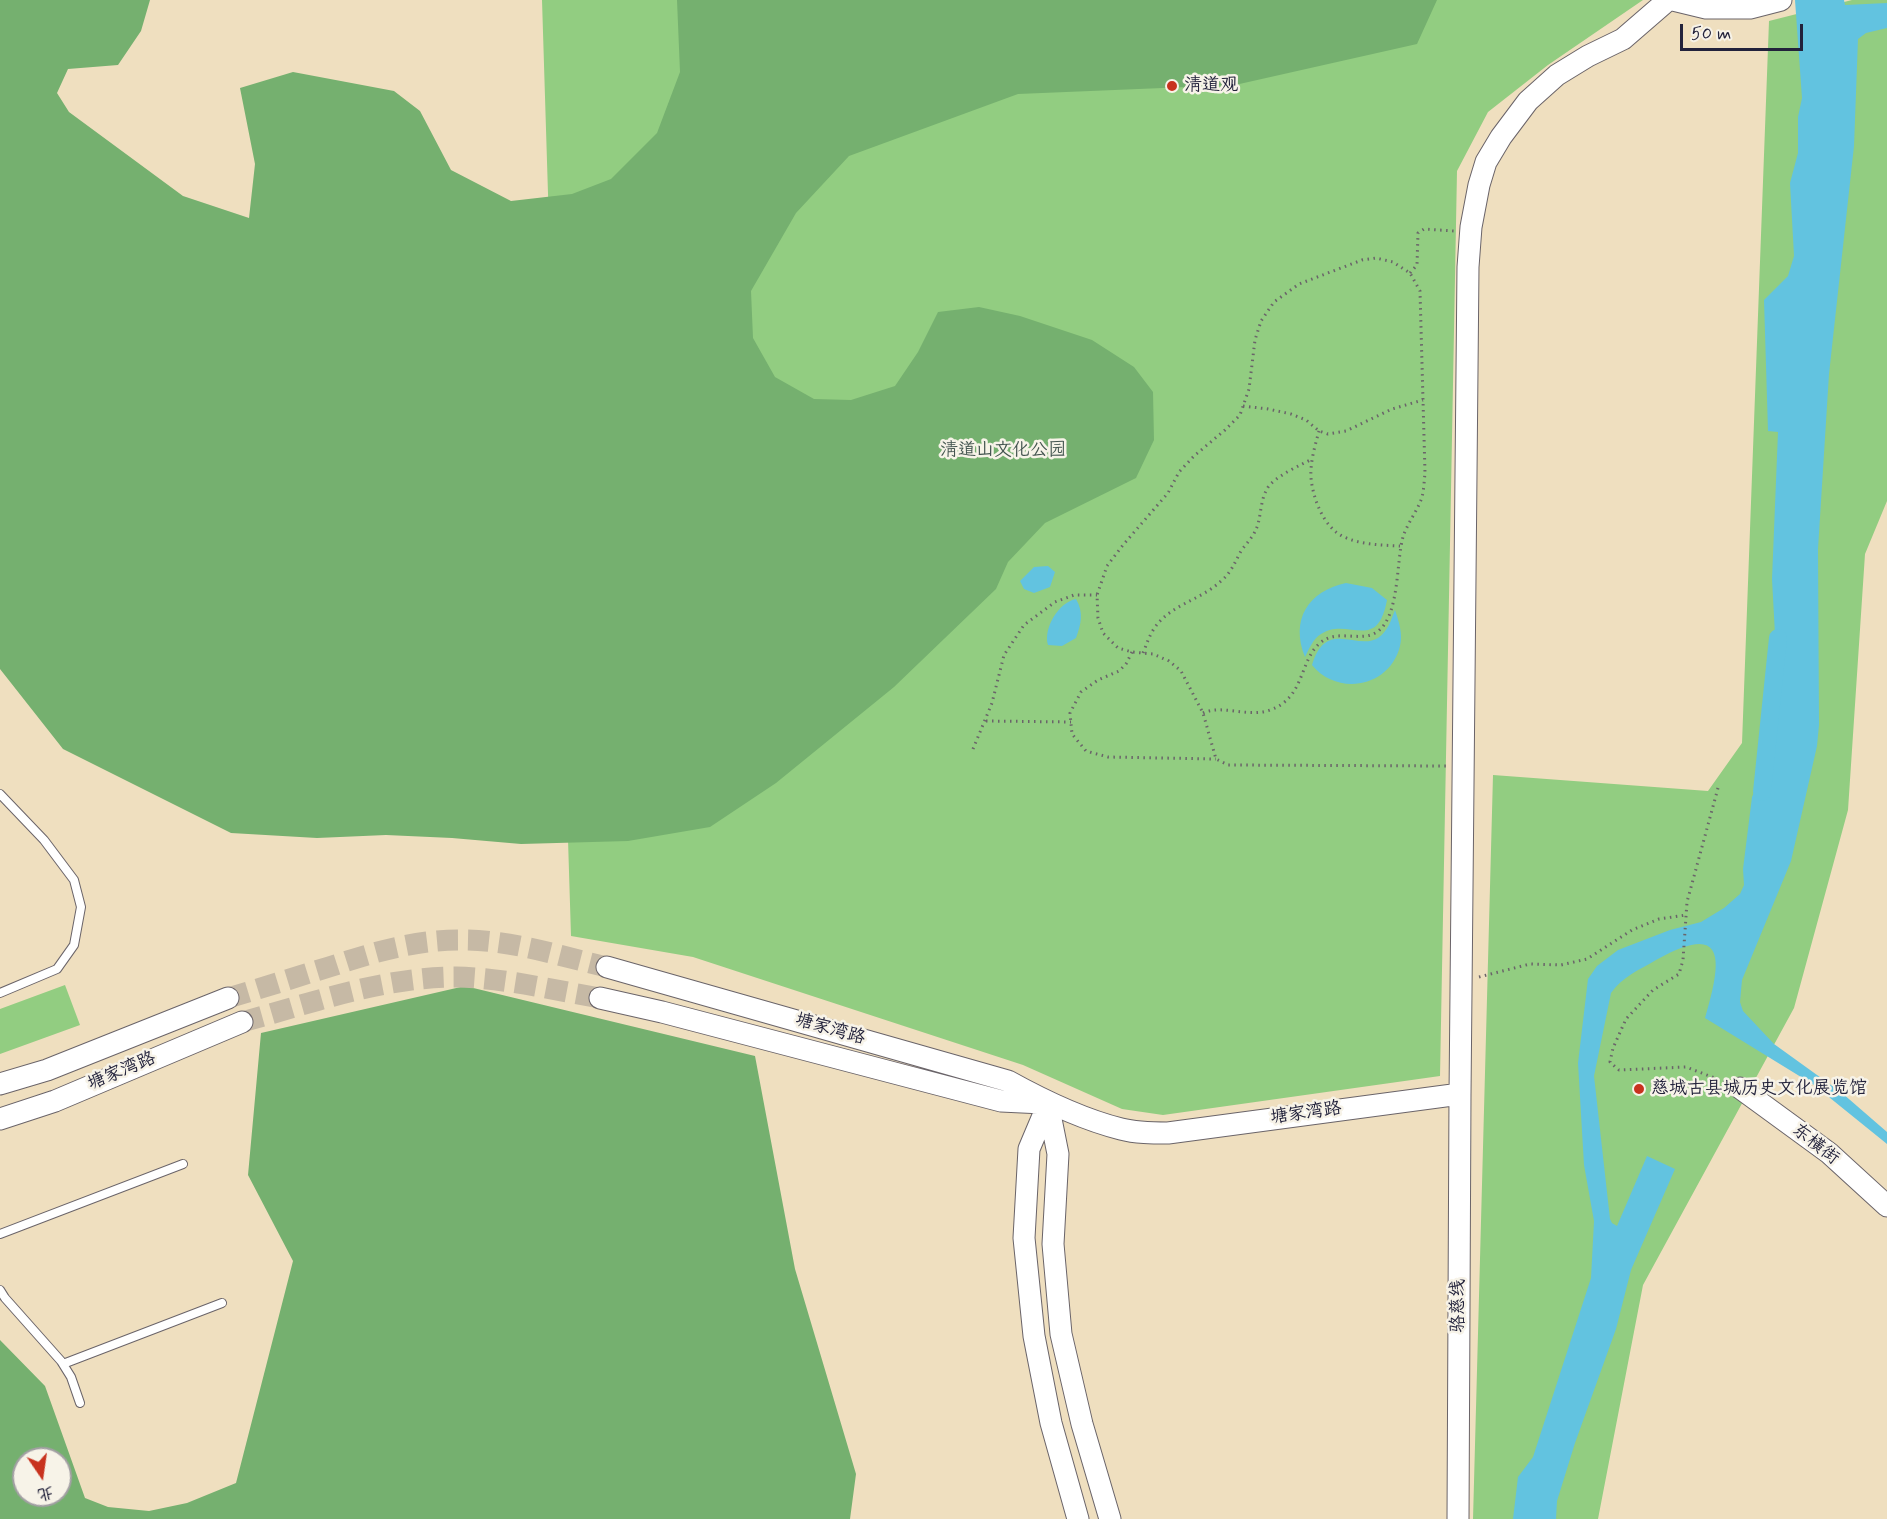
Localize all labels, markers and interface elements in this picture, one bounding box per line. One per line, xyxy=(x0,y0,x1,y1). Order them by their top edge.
scale bar xyxy=(1683,12,1806,50)
text: 50 m xyxy=(1691,22,1731,46)
place label: 清道观 xyxy=(1184,75,1238,97)
marker: 清道观 xyxy=(1165,79,1179,93)
park label: 清道山文化公园 xyxy=(940,440,1066,462)
street label: 塘家湾路 xyxy=(792,1010,868,1050)
street label: 塘家湾路 xyxy=(85,1048,159,1096)
place label: 慈城古县城历史文化展览馆 xyxy=(1651,1078,1867,1100)
marker: 慈城古县城历史文化展览馆 xyxy=(1632,1082,1646,1096)
street label: 塘家湾路 xyxy=(1269,1098,1343,1130)
street label: 东横街 xyxy=(1787,1120,1843,1170)
street label: 骆慈线 xyxy=(1448,1279,1470,1333)
north arrow xyxy=(12,1447,72,1507)
text: 北 xyxy=(36,1481,56,1505)

